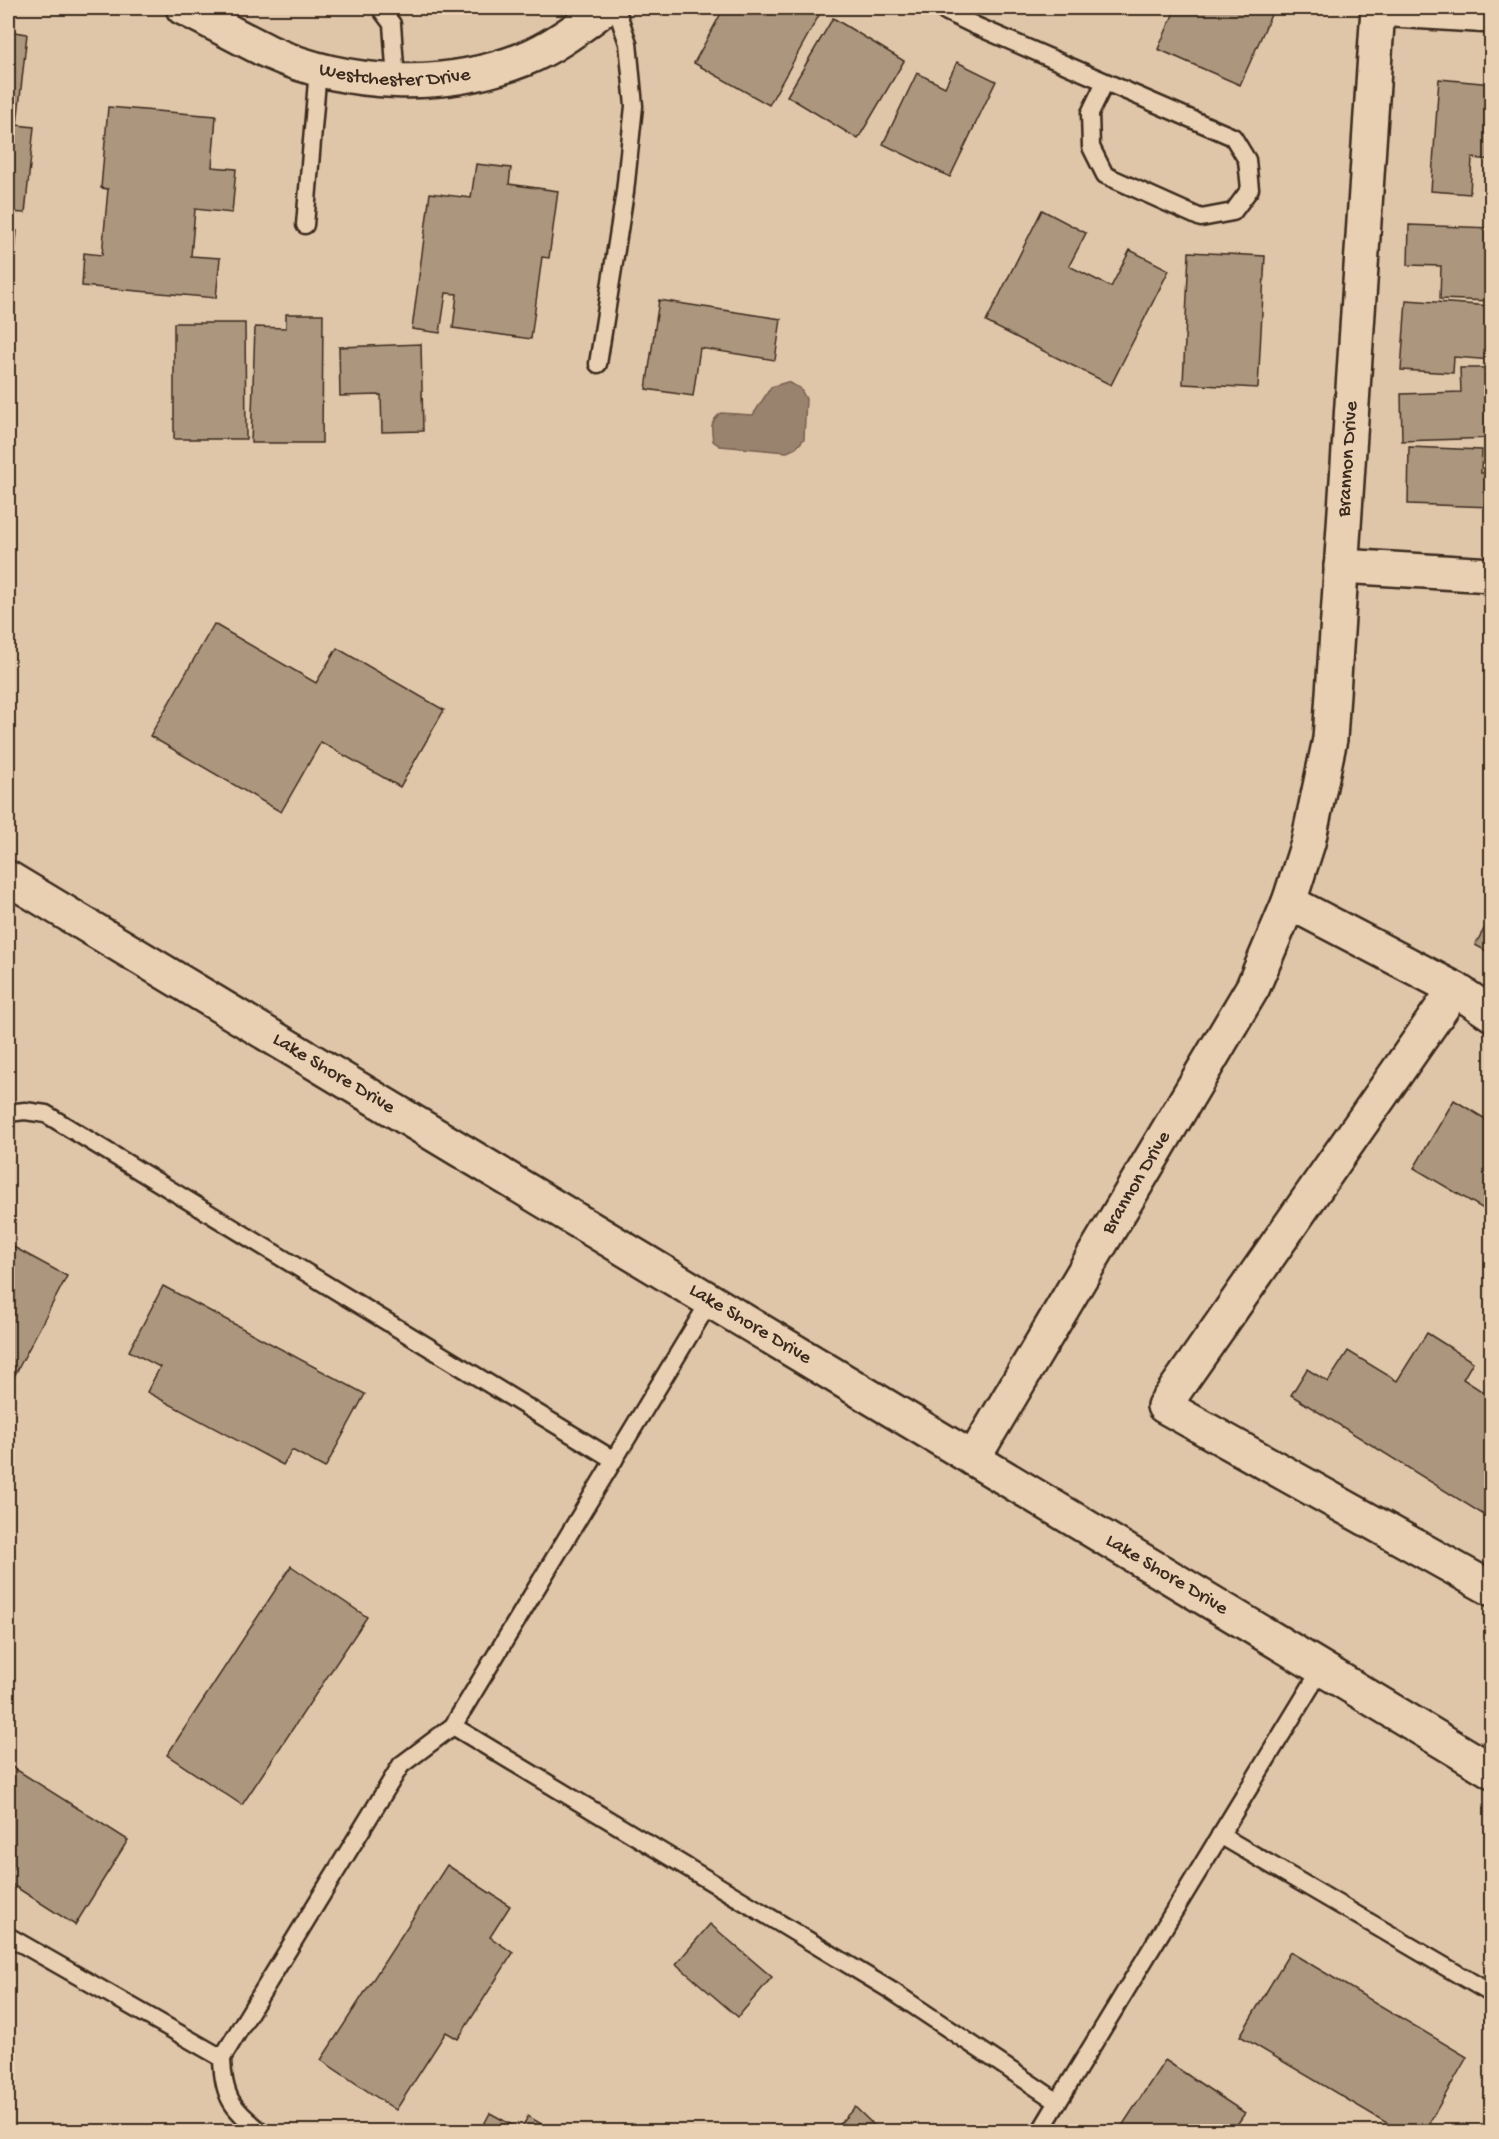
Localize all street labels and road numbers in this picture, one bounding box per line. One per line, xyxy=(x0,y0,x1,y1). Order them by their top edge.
street label: Westchester Drive xyxy=(317,58,473,92)
street label: Brannon Drive xyxy=(1333,400,1364,519)
street label: Lake Shore Drive xyxy=(268,1028,400,1120)
street label: Brannon Drive xyxy=(1097,1127,1177,1239)
street label: Lake Shore Drive xyxy=(685,1279,816,1370)
street label: Lake Shore Drive xyxy=(1101,1529,1232,1621)

